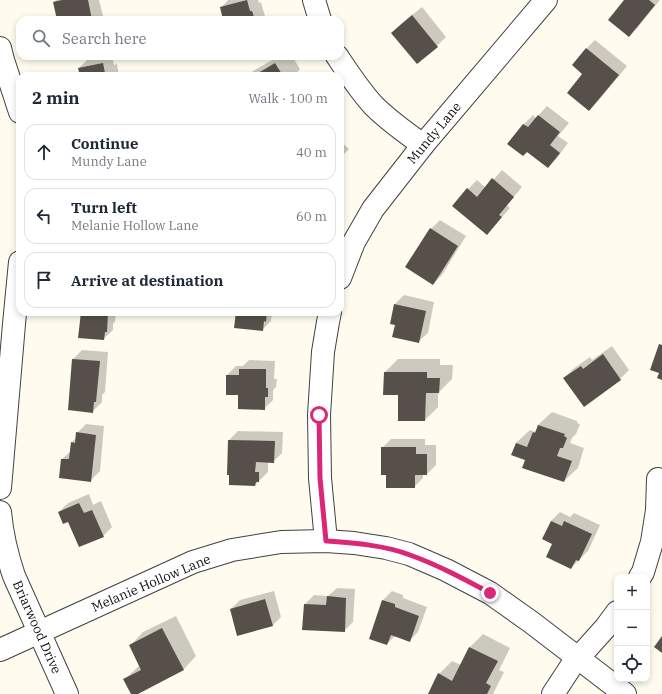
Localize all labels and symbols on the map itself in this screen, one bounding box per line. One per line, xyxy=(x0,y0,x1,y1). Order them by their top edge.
street label: Mundy Lane xyxy=(403,99,465,167)
route start xyxy=(310,406,328,424)
street label: Melanie Hollow Lane xyxy=(89,550,213,616)
street label: Briarwood Drive xyxy=(9,578,65,676)
route end xyxy=(481,584,499,602)

